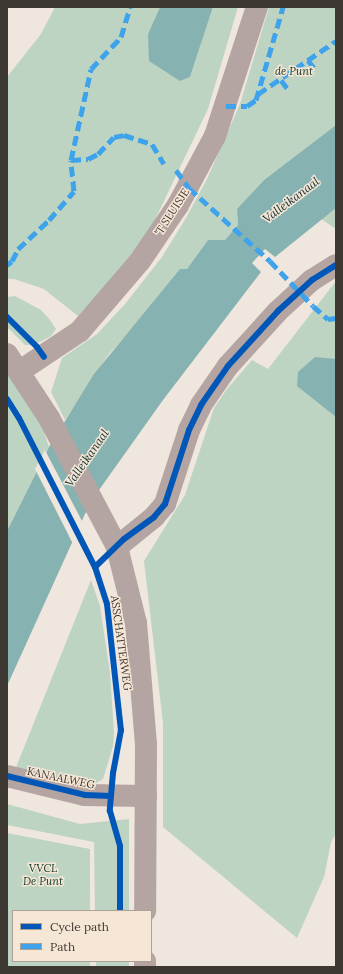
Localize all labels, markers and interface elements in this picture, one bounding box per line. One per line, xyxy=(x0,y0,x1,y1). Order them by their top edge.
park label: de Punt xyxy=(275,64,313,78)
water label: Valleikanaal xyxy=(260,174,322,226)
street label: 'T SLUISJE xyxy=(152,186,192,238)
water label: Valleikanaal xyxy=(62,426,112,490)
street label: ASSCHATTERWEG xyxy=(108,594,134,692)
street label: KANAALWEG xyxy=(26,764,96,792)
park label: VVCL De Punt xyxy=(23,862,63,888)
legend xyxy=(12,910,152,962)
text: Cycle path xyxy=(50,919,109,934)
text: Path xyxy=(50,939,75,954)

